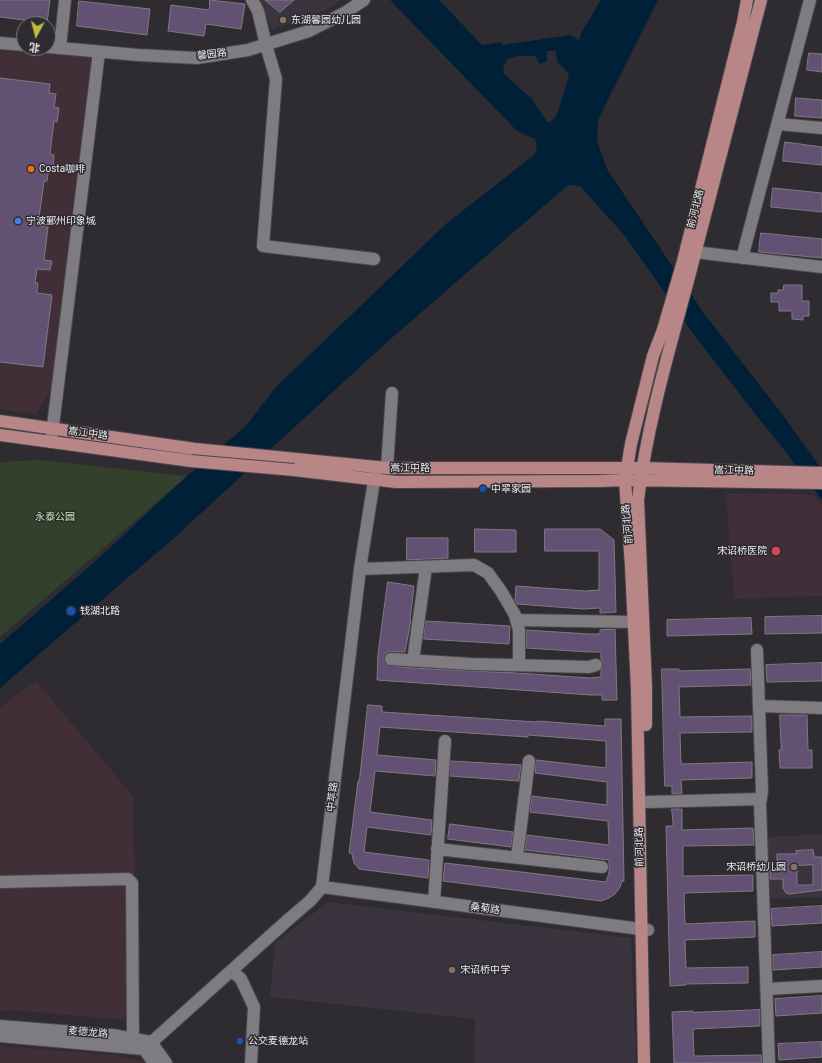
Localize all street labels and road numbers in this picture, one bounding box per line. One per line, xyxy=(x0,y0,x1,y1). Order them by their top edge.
street label: 馨园路 xyxy=(196,47,228,63)
street label: 前河北路 xyxy=(685,188,707,230)
street label: 嵩江中路 xyxy=(67,425,109,443)
street label: 嵩江中路 xyxy=(390,462,430,474)
street label: 嵩江中路 xyxy=(714,465,754,477)
street label: 前河北路 xyxy=(620,504,636,544)
street label: 中萃路 xyxy=(325,781,341,813)
street label: 前河北路 xyxy=(634,827,646,867)
street label: 桑菊路 xyxy=(469,901,501,917)
street label: 麦德龙路 xyxy=(68,1025,108,1041)

